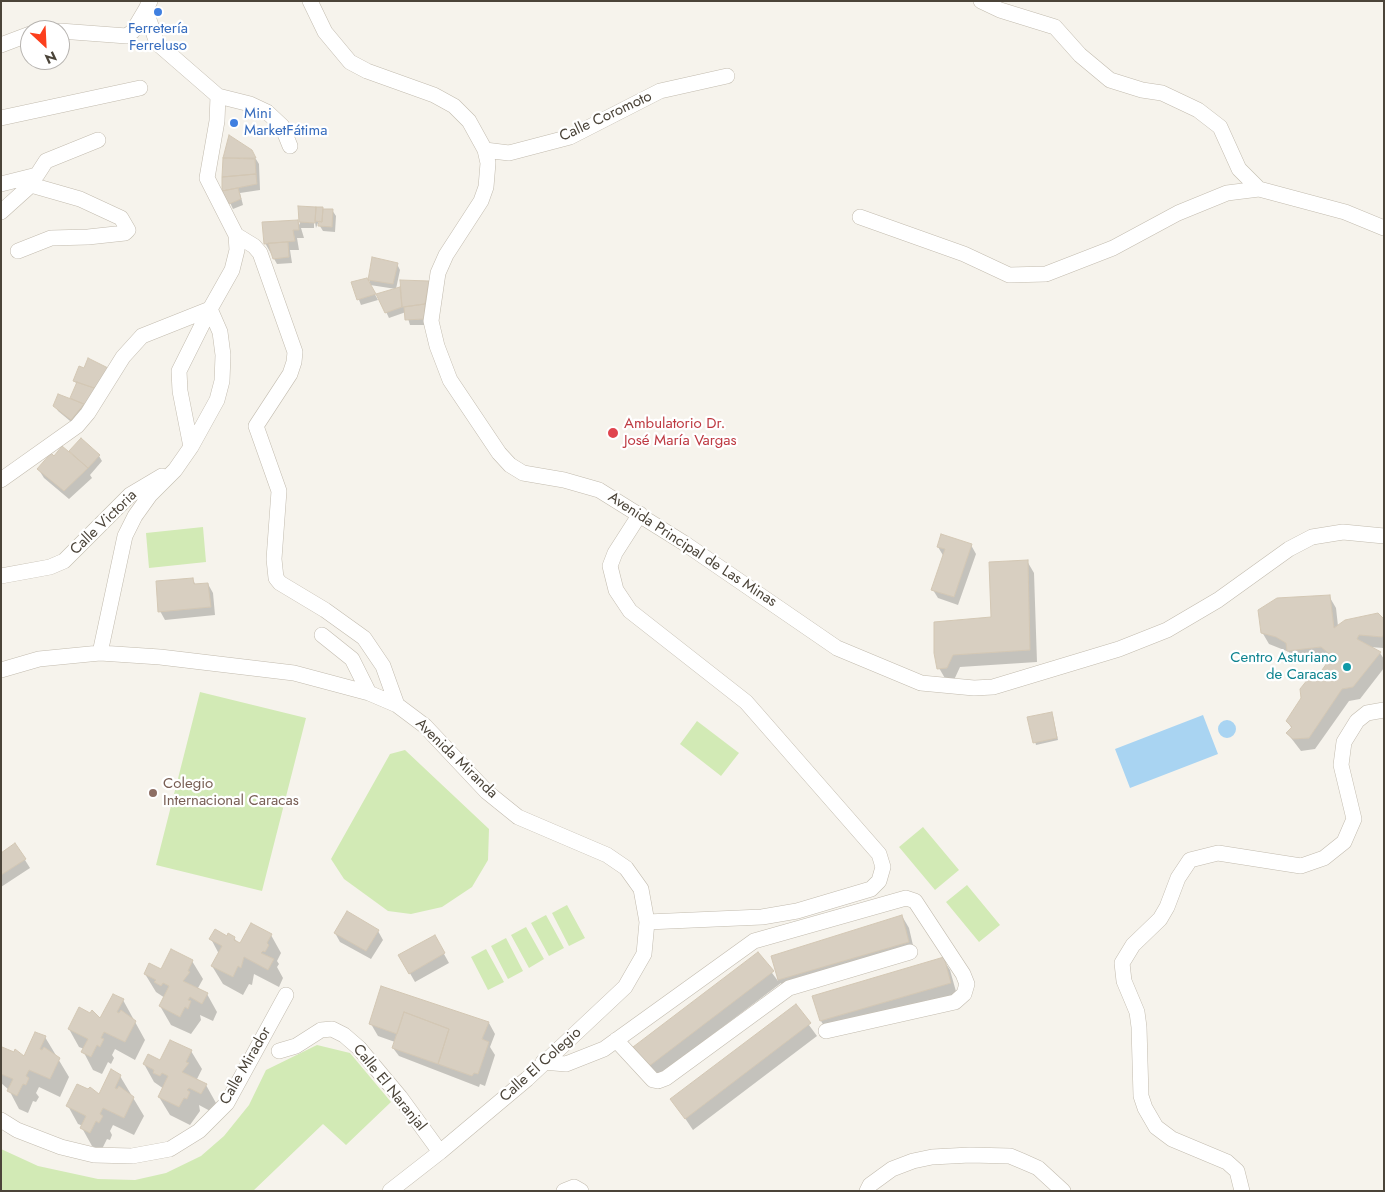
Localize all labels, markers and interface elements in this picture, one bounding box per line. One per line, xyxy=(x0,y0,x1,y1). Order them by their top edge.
marker: Ferretería Ferreluso xyxy=(152,6,164,18)
north arrow xyxy=(20,20,70,70)
place label: Ferretería Ferreluso xyxy=(128,20,188,55)
text: N xyxy=(42,46,60,69)
street label: Calle Coromoto xyxy=(557,88,655,146)
place label: Mini MarketFátima xyxy=(244,105,327,140)
marker: Mini MarketFátima xyxy=(228,117,240,129)
place label: Ambulatorio Dr. José María Vargas xyxy=(624,415,737,450)
marker: Ambulatorio Dr. José María Vargas xyxy=(606,426,620,440)
street label: Calle Victoria xyxy=(67,487,141,559)
street label: Avenida Principal de Las Minas xyxy=(604,489,780,611)
place label: Centro Asturiano de Caracas xyxy=(1230,649,1337,684)
marker: Centro Asturiano de Caracas xyxy=(1341,661,1353,673)
street label: Avenida Miranda xyxy=(411,715,501,803)
place label: Colegio Internacional Caracas xyxy=(163,775,299,810)
marker: Colegio Internacional Caracas xyxy=(147,787,159,799)
street label: Calle Mirador xyxy=(216,1024,276,1108)
street label: Calle El Colegio xyxy=(497,1024,585,1106)
street label: Calle El Naranjal xyxy=(349,1041,429,1135)

